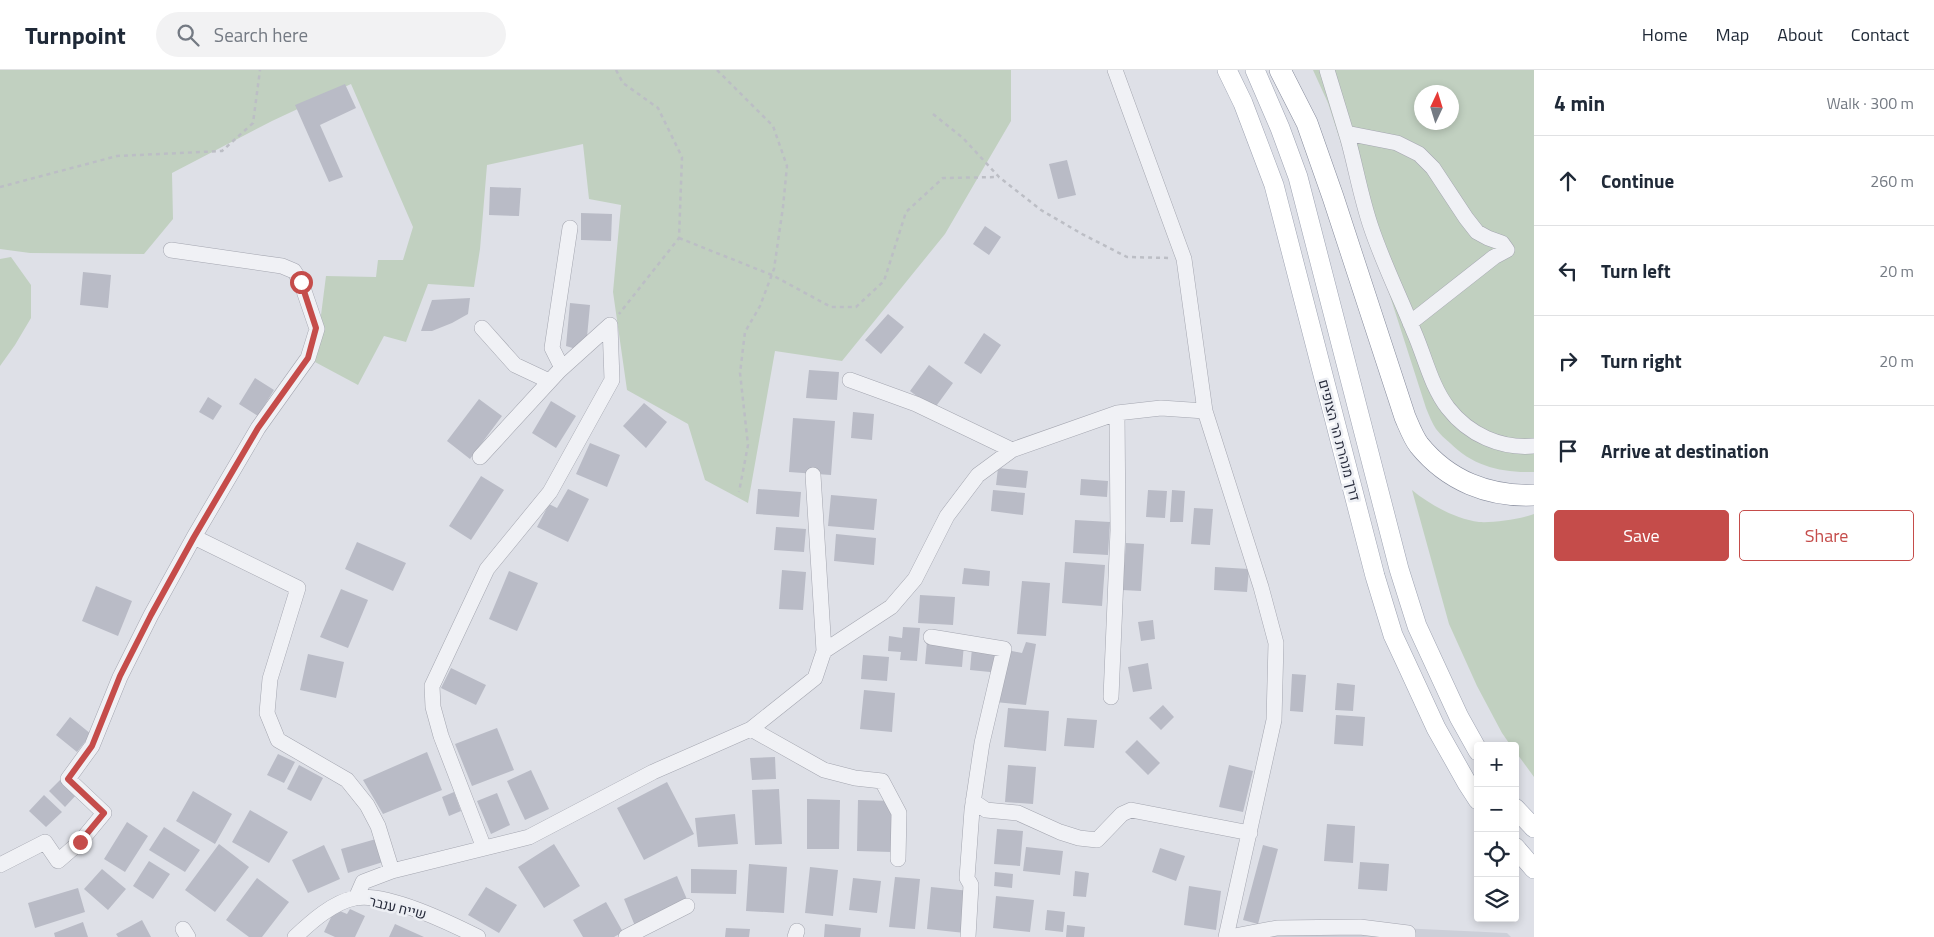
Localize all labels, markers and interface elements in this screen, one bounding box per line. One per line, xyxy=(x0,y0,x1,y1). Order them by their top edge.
search box xyxy=(156,12,506,57)
text: Turnpoint xyxy=(25,17,126,53)
text: Search here xyxy=(214,20,308,49)
icon: search xyxy=(174,21,202,49)
text: Home xyxy=(1642,21,1688,48)
text: Map xyxy=(1716,21,1749,48)
text: About xyxy=(1777,21,1823,48)
text: Contact xyxy=(1851,21,1909,48)
north arrow xyxy=(1414,85,1459,130)
text: 4 min xyxy=(1554,87,1605,119)
text: Walk · 300 m xyxy=(1826,91,1914,115)
text: Continue xyxy=(1601,166,1674,195)
icon: ahead xyxy=(1554,167,1582,195)
text: 260 m xyxy=(1870,169,1914,193)
text: Turn left xyxy=(1601,256,1671,285)
icon: left xyxy=(1554,257,1582,285)
text: 20 m xyxy=(1879,259,1914,283)
route start xyxy=(290,271,313,294)
text: Turn right xyxy=(1601,346,1682,375)
icon: right xyxy=(1554,347,1582,375)
text: 20 m xyxy=(1879,349,1914,373)
street label: דרך מנהרת הר הצופים xyxy=(1314,377,1366,503)
text: Arrive at destination xyxy=(1601,436,1769,465)
icon: arrive xyxy=(1554,437,1582,465)
button: Save xyxy=(1554,510,1729,561)
button: Share xyxy=(1739,510,1914,561)
map controls xyxy=(1474,742,1519,922)
button: + xyxy=(1474,742,1519,787)
button: − xyxy=(1474,787,1519,832)
route end xyxy=(69,831,92,854)
button: locate xyxy=(1474,832,1519,877)
button: layers xyxy=(1474,877,1519,922)
street label: שייח ענבר xyxy=(367,890,429,924)

